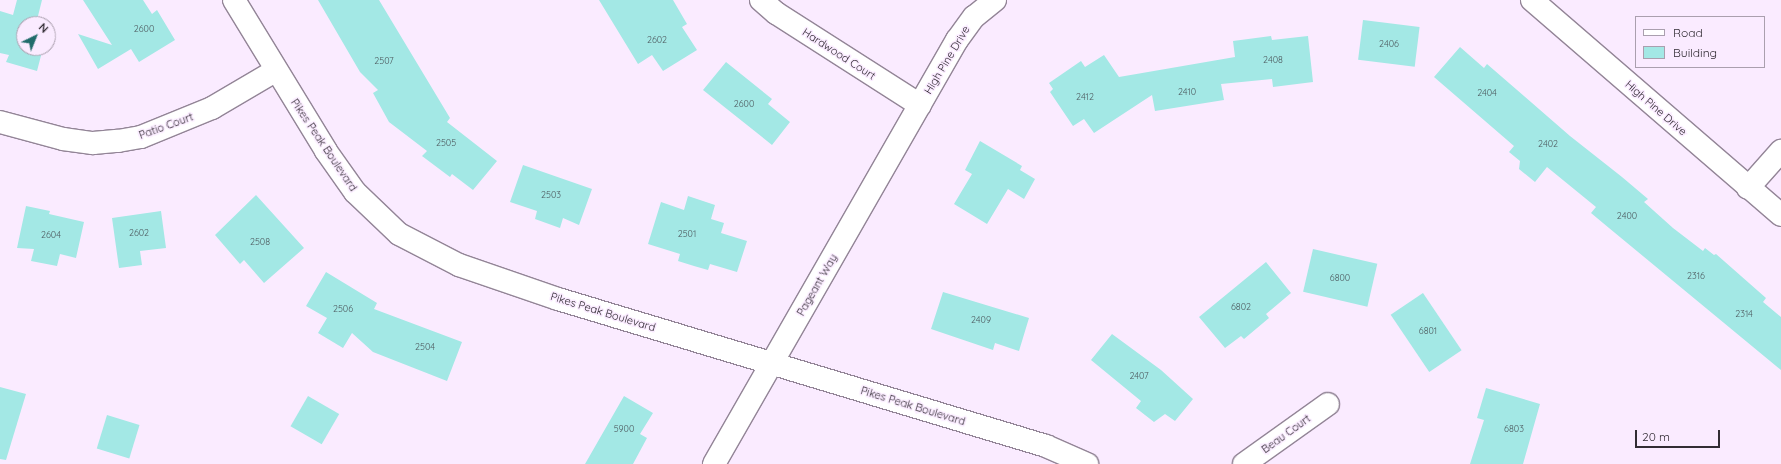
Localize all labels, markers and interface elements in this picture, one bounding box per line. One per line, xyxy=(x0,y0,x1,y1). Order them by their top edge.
north arrow xyxy=(16,16,56,56)
legend xyxy=(1635,16,1765,68)
text: N xyxy=(36,20,51,36)
street label: High Pine Drive xyxy=(921,23,973,97)
house number: 2600 xyxy=(134,24,154,34)
street label: Hardwood Court xyxy=(800,25,878,83)
text: Road xyxy=(1673,25,1703,40)
house number: 2602 xyxy=(647,35,667,45)
house number: 2406 xyxy=(1379,39,1399,49)
text: Building xyxy=(1673,45,1717,60)
house number: 2408 xyxy=(1263,55,1283,65)
house number: 2507 xyxy=(374,56,394,66)
street label: High Pine Drive xyxy=(1622,78,1690,138)
house number: 2410 xyxy=(1178,87,1196,97)
house number: 2404 xyxy=(1477,88,1497,98)
house number: 2412 xyxy=(1076,92,1094,102)
street label: Pikes Peak Boulevard xyxy=(288,96,360,194)
house number: 2600 xyxy=(734,99,754,109)
street label: Patio Court xyxy=(137,110,195,142)
house number: 2505 xyxy=(436,138,456,148)
house number: 2402 xyxy=(1538,139,1558,149)
house number: 2503 xyxy=(541,190,561,200)
house number: 2400 xyxy=(1617,211,1637,221)
house number: 2602 xyxy=(129,228,149,238)
house number: 2501 xyxy=(678,229,696,239)
house number: 2604 xyxy=(41,230,61,240)
house number: 2508 xyxy=(250,237,270,247)
street label: Pageant Way xyxy=(794,252,840,318)
house number: 2316 xyxy=(1687,271,1705,281)
house number: 6800 xyxy=(1330,273,1350,283)
street label: Pikes Peak Boulevard xyxy=(549,290,657,334)
house number: 6802 xyxy=(1231,302,1251,312)
house number: 2506 xyxy=(333,304,353,314)
house number: 2314 xyxy=(1735,309,1753,319)
house number: 2409 xyxy=(971,315,991,325)
house number: 6801 xyxy=(1419,326,1437,336)
house number: 2504 xyxy=(415,342,435,352)
house number: 2407 xyxy=(1129,371,1149,381)
street label: Pikes Peak Boulevard xyxy=(859,384,967,428)
street label: Beau Court xyxy=(1259,412,1313,456)
scale bar xyxy=(1637,422,1722,448)
house number: 5900 xyxy=(614,424,634,434)
house number: 6803 xyxy=(1504,424,1524,434)
text: 20 m xyxy=(1642,429,1670,444)

